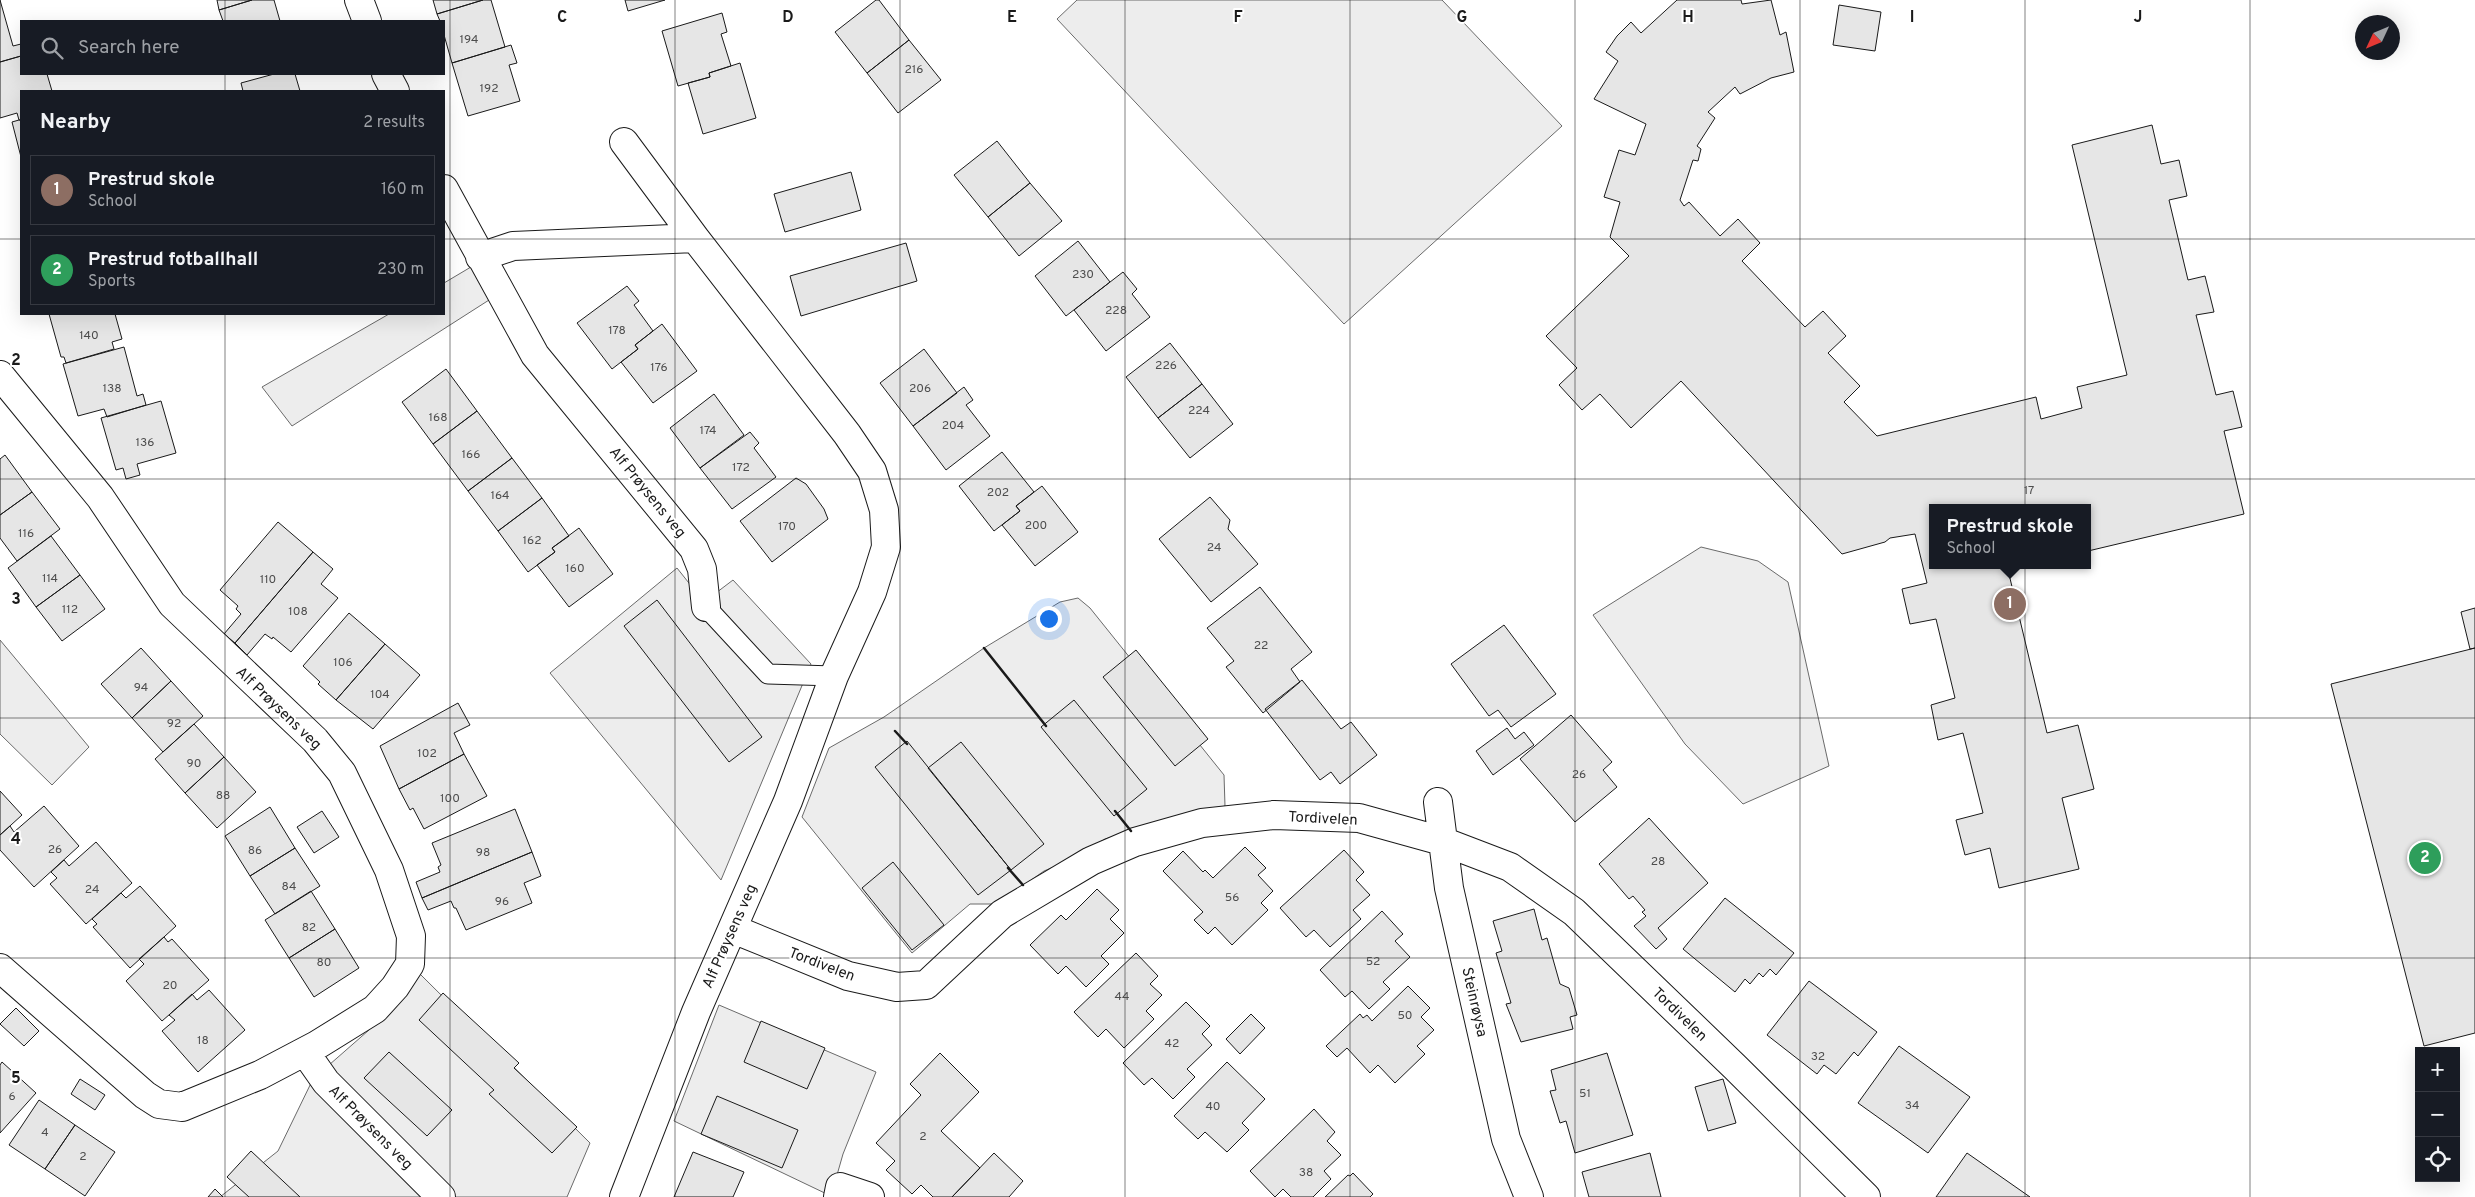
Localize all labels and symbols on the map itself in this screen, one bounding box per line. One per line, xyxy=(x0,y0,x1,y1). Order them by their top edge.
text: C xyxy=(557,8,567,28)
text: D xyxy=(782,8,794,28)
text: E xyxy=(1007,8,1017,28)
text: F xyxy=(1233,8,1243,28)
text: G xyxy=(1457,8,1467,28)
text: H xyxy=(1682,8,1694,28)
text: I xyxy=(1910,8,1914,28)
text: J xyxy=(2134,8,2142,28)
north arrow xyxy=(2355,15,2400,60)
house number: 194 xyxy=(459,32,479,48)
house number: 216 xyxy=(905,62,923,78)
house number: 192 xyxy=(480,81,498,97)
house number: 230 xyxy=(1072,267,1094,283)
house number: 228 xyxy=(1105,303,1127,319)
house number: 178 xyxy=(608,323,626,339)
house number: 140 xyxy=(79,328,99,344)
text: 2 xyxy=(11,351,21,371)
house number: 226 xyxy=(1155,358,1177,374)
house number: 176 xyxy=(650,360,668,376)
house number: 138 xyxy=(102,381,122,397)
house number: 206 xyxy=(909,381,931,397)
house number: 224 xyxy=(1188,403,1210,419)
house number: 168 xyxy=(429,410,447,426)
house number: 204 xyxy=(942,418,964,434)
house number: 174 xyxy=(700,423,716,439)
house number: 136 xyxy=(136,435,154,451)
street label: Alf Prøysens veg xyxy=(604,443,689,542)
house number: 166 xyxy=(462,447,480,463)
house number: 172 xyxy=(732,460,750,476)
house number: 17 xyxy=(2024,483,2034,499)
house number: 202 xyxy=(987,485,1009,501)
house number: 164 xyxy=(490,488,510,504)
house number: 200 xyxy=(1025,518,1047,534)
house number: 170 xyxy=(778,519,796,535)
house number: 116 xyxy=(18,526,34,542)
house number: 162 xyxy=(523,533,541,549)
house number: 24 xyxy=(1207,540,1221,556)
house number: 160 xyxy=(565,561,585,577)
house number: 114 xyxy=(42,571,58,587)
house number: 110 xyxy=(260,572,276,588)
pin: 1 xyxy=(1994,585,2026,623)
text: 3 xyxy=(11,590,21,610)
house number: 112 xyxy=(62,602,78,618)
house number: 108 xyxy=(288,604,308,620)
your location xyxy=(1036,606,1062,632)
house number: 22 xyxy=(1254,638,1268,654)
house number: 106 xyxy=(333,655,353,671)
street label: Alf Prøysens veg xyxy=(231,663,325,755)
house number: 94 xyxy=(134,680,148,696)
house number: 104 xyxy=(370,687,390,703)
house number: 92 xyxy=(167,716,181,732)
house number: 102 xyxy=(417,746,437,762)
house number: 90 xyxy=(187,756,201,772)
house number: 26 xyxy=(1572,767,1586,783)
house number: 88 xyxy=(216,788,230,804)
house number: 100 xyxy=(440,791,460,807)
street label: Tordivelen xyxy=(1288,808,1358,831)
text: 4 xyxy=(11,830,21,850)
pin: 2 xyxy=(2409,839,2441,877)
house number: 26 xyxy=(48,842,62,858)
house number: 86 xyxy=(248,843,262,859)
house number: 98 xyxy=(476,845,490,861)
house number: 28 xyxy=(1651,854,1665,870)
house number: 84 xyxy=(282,879,296,895)
house number: 24 xyxy=(85,882,99,898)
street label: Alf Prøysens veg xyxy=(699,882,762,992)
house number: 56 xyxy=(1225,890,1239,906)
house number: 96 xyxy=(495,894,509,910)
house number: 82 xyxy=(302,920,316,936)
street label: Tordivelen xyxy=(786,944,857,987)
house number: 52 xyxy=(1366,954,1380,970)
house number: 80 xyxy=(317,955,331,971)
street label: Steinrøysa xyxy=(1456,966,1491,1039)
house number: 20 xyxy=(162,978,178,994)
street label: Tordivelen xyxy=(1647,984,1711,1046)
house number: 44 xyxy=(1115,989,1129,1005)
house number: 50 xyxy=(1397,1008,1413,1024)
house number: 18 xyxy=(197,1033,209,1049)
house number: 42 xyxy=(1165,1036,1179,1052)
house number: 32 xyxy=(1811,1049,1825,1065)
text: 5 xyxy=(11,1069,21,1089)
street label: Alf Prøysens veg xyxy=(324,1082,416,1174)
house number: 51 xyxy=(1579,1086,1591,1102)
house number: 6 xyxy=(8,1089,16,1105)
house number: 34 xyxy=(1905,1098,1919,1114)
house number: 40 xyxy=(1205,1099,1221,1115)
house number: 4 xyxy=(41,1125,49,1141)
house number: 2 xyxy=(919,1129,927,1145)
house number: 2 xyxy=(79,1149,87,1165)
house number: 38 xyxy=(1299,1165,1313,1181)

